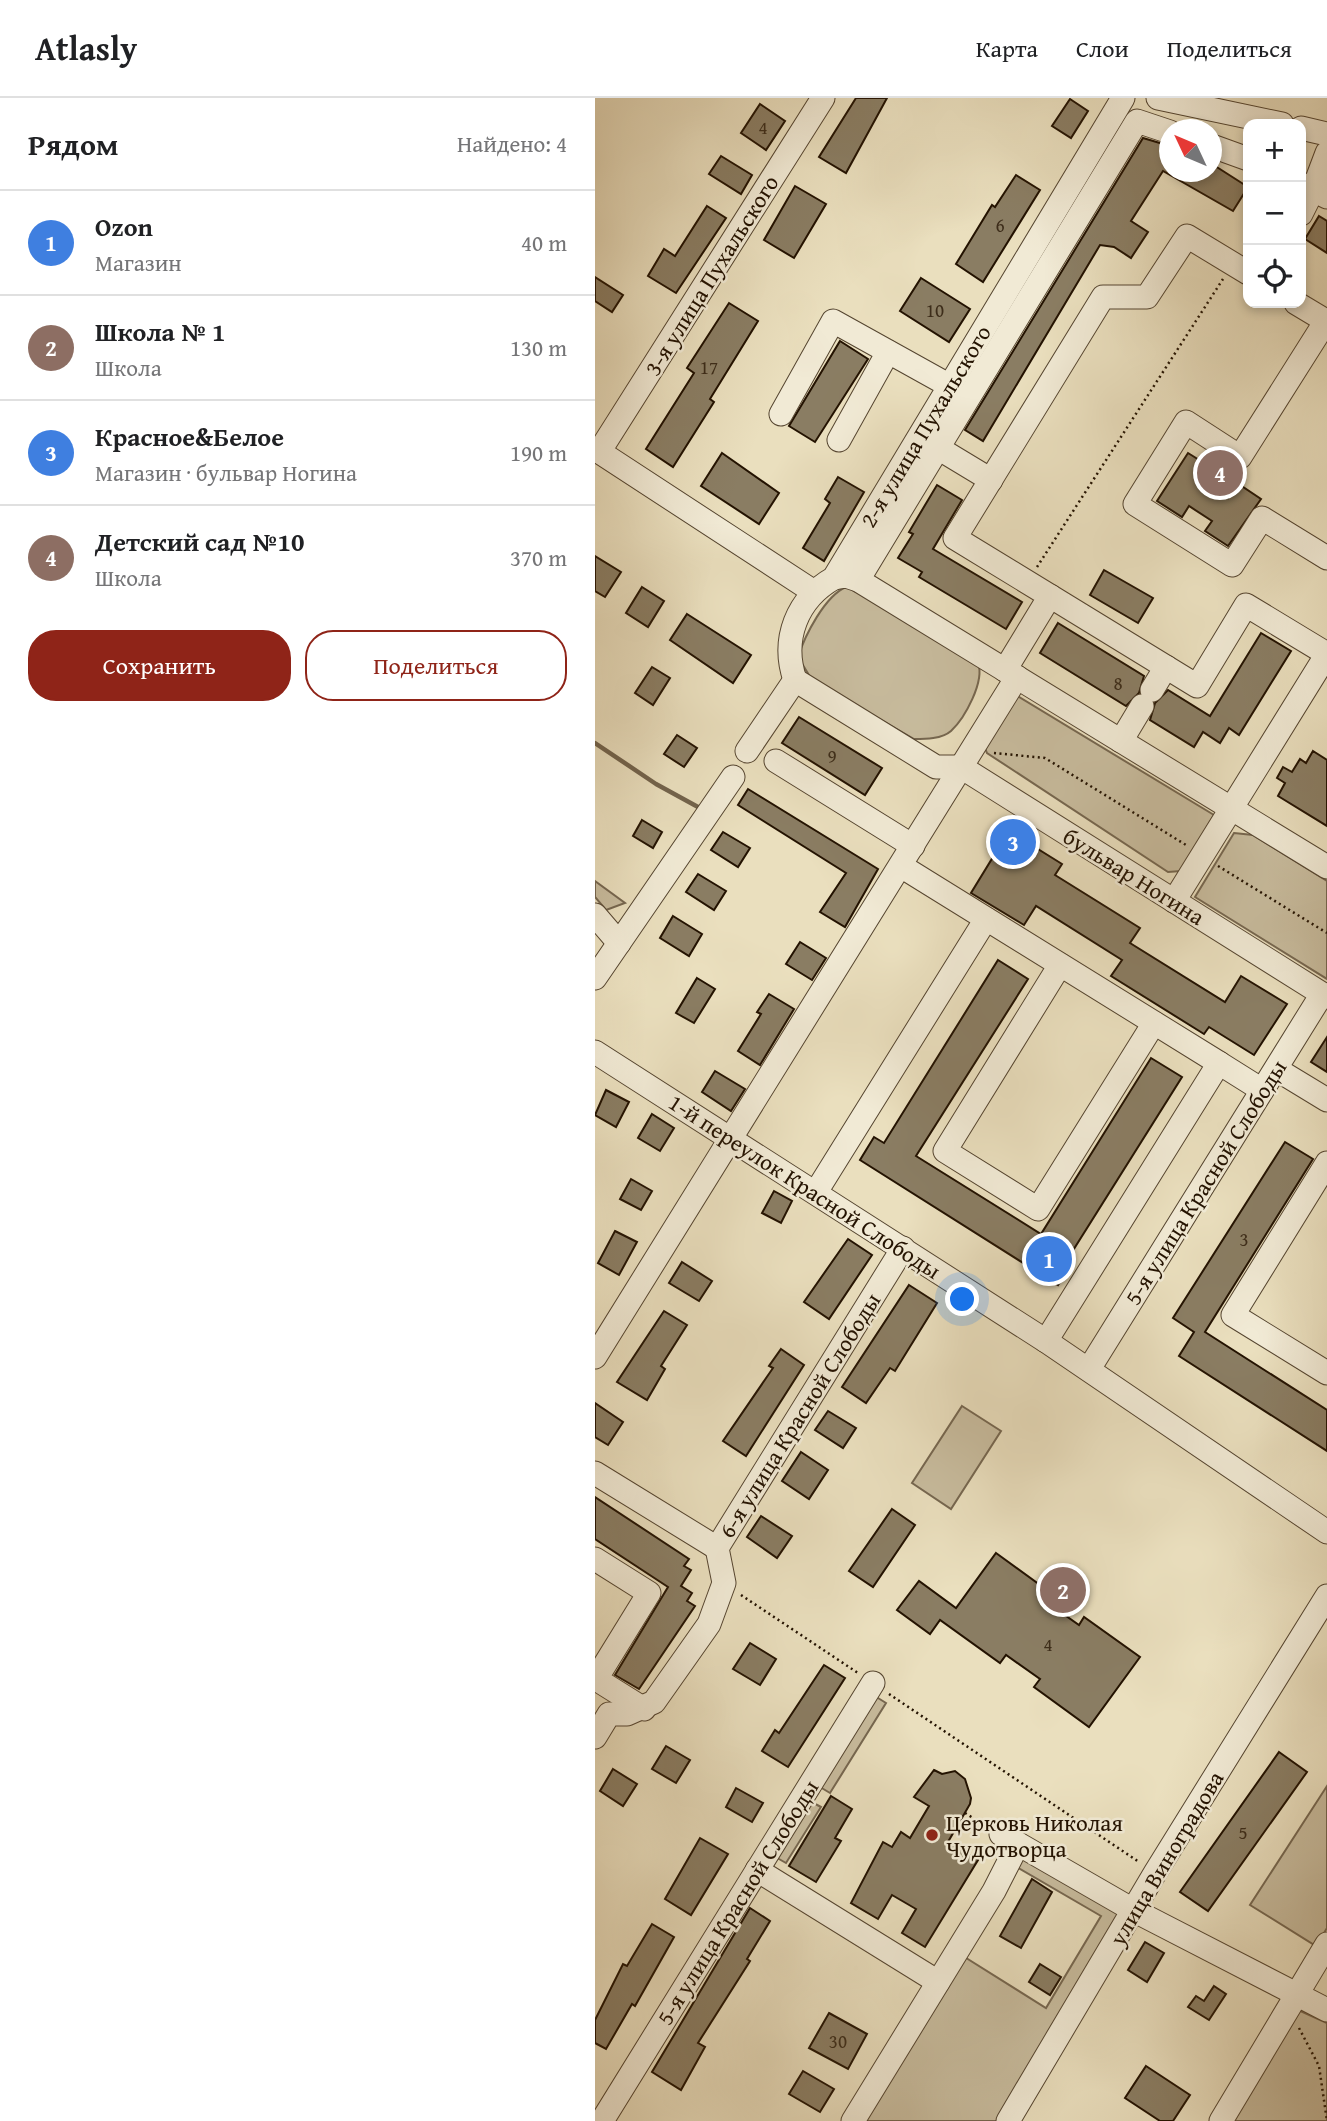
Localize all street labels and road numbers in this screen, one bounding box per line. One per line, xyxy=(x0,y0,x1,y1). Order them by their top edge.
street label: 3-я улица Пухальского xyxy=(636,168,786,382)
street label: 2-я улица Пухальского xyxy=(851,319,999,533)
street label: бульвар Ногина xyxy=(1057,819,1211,933)
street label: 5-я улица Красной Слободы xyxy=(1116,1053,1294,1311)
street label: 1-й переулок Красной Слободы xyxy=(662,1085,948,1287)
street label: 6-я улица Красной Слободы xyxy=(710,1286,888,1544)
street label: улица Виноградова xyxy=(1100,1764,1231,1952)
street label: 5-я улица Красной Слободы xyxy=(648,1773,826,2031)

